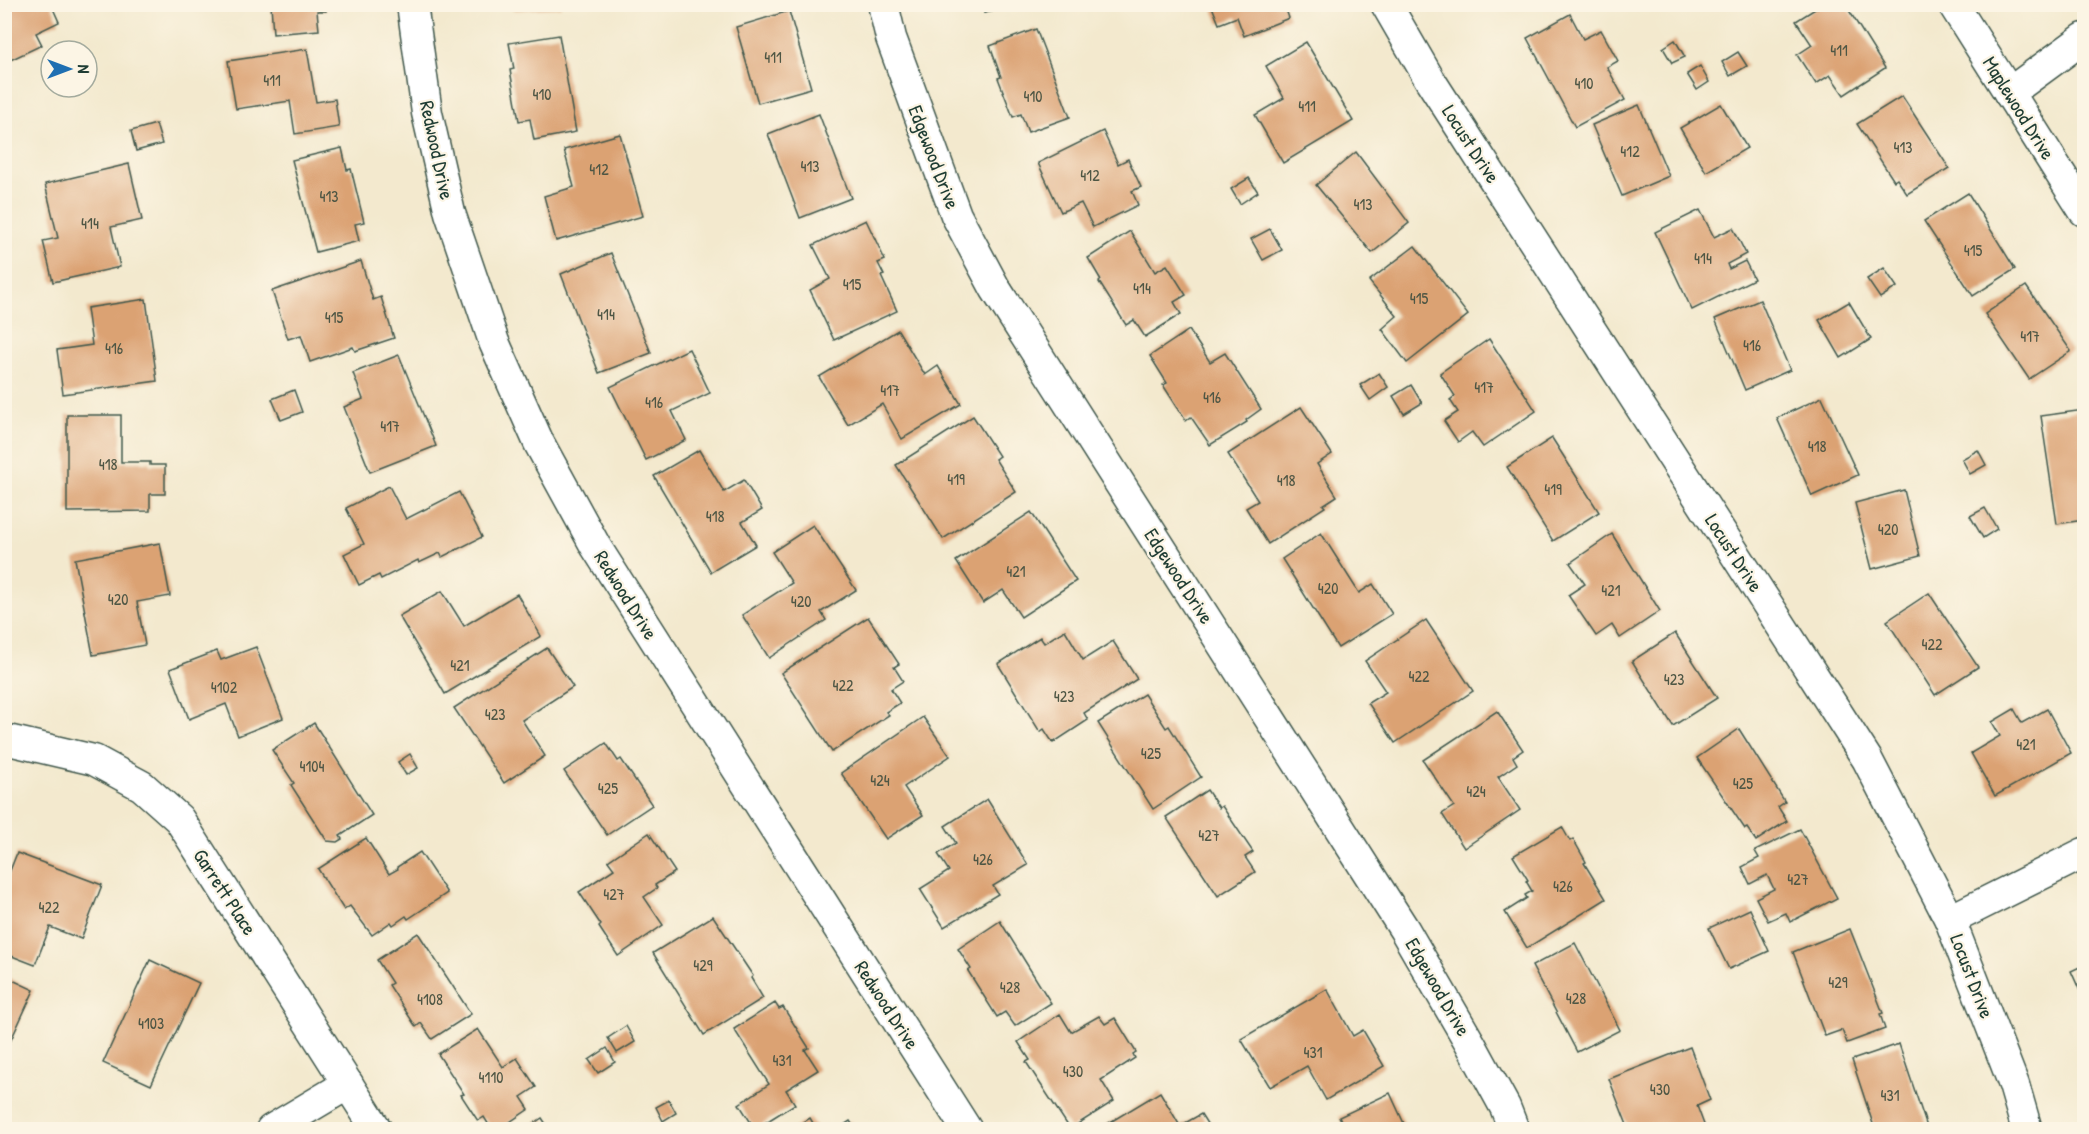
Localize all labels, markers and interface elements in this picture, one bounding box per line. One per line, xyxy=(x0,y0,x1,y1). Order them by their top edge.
north arrow xyxy=(39,39,99,99)
house number: 411 xyxy=(1830,39,1848,61)
house number: 411 xyxy=(764,46,782,68)
street label: Maplewood Drive xyxy=(1977,51,2062,165)
text: N xyxy=(73,65,95,74)
house number: 411 xyxy=(263,69,281,91)
house number: 410 xyxy=(1575,72,1593,94)
house number: 410 xyxy=(533,83,551,105)
house number: 410 xyxy=(1024,85,1042,107)
house number: 411 xyxy=(1298,95,1316,117)
street label: Redwood Drive xyxy=(414,98,461,202)
street label: Locust Drive xyxy=(1436,99,1507,188)
street label: Edgewood Drive xyxy=(902,101,967,213)
house number: 413 xyxy=(1894,136,1912,158)
house number: 412 xyxy=(1620,140,1640,162)
house number: 413 xyxy=(801,155,819,177)
house number: 412 xyxy=(589,158,609,180)
house number: 412 xyxy=(1080,164,1100,186)
house number: 413 xyxy=(320,185,338,207)
house number: 413 xyxy=(1354,193,1372,215)
house number: 414 xyxy=(81,212,99,234)
house number: 415 xyxy=(1964,239,1983,261)
house number: 414 xyxy=(1694,247,1712,269)
house number: 415 xyxy=(843,273,862,295)
house number: 414 xyxy=(1133,277,1151,299)
house number: 415 xyxy=(1410,287,1429,309)
house number: 414 xyxy=(597,303,615,325)
house number: 415 xyxy=(325,306,344,328)
house number: 417 xyxy=(2020,325,2040,347)
house number: 416 xyxy=(1743,334,1761,356)
house number: 416 xyxy=(105,337,123,359)
house number: 417 xyxy=(1474,376,1494,398)
house number: 417 xyxy=(880,379,900,401)
house number: 416 xyxy=(1203,386,1221,408)
house number: 416 xyxy=(645,391,663,413)
house number: 417 xyxy=(380,415,400,437)
house number: 418 xyxy=(1808,435,1826,457)
house number: 418 xyxy=(99,453,117,475)
house number: 419 xyxy=(947,468,965,490)
house number: 418 xyxy=(1277,469,1295,491)
house number: 419 xyxy=(1544,478,1562,500)
house number: 418 xyxy=(706,505,724,527)
street label: Locust Drive xyxy=(1699,508,1770,597)
house number: 420 xyxy=(1878,518,1898,540)
street label: Edgewood Drive xyxy=(1138,523,1220,629)
street label: Redwood Drive xyxy=(588,545,664,644)
house number: 421 xyxy=(1006,560,1026,582)
house number: 420 xyxy=(1318,577,1338,599)
house number: 421 xyxy=(1601,579,1621,601)
house number: 420 xyxy=(108,588,128,610)
house number: 420 xyxy=(791,590,811,612)
house number: 422 xyxy=(1922,633,1943,655)
house number: 421 xyxy=(450,654,470,676)
house number: 422 xyxy=(1409,665,1430,687)
house number: 423 xyxy=(1664,668,1684,690)
house number: 422 xyxy=(833,674,854,696)
house number: 4102 xyxy=(211,676,238,698)
house number: 423 xyxy=(1054,685,1074,707)
house number: 423 xyxy=(485,703,505,725)
house number: 421 xyxy=(2016,733,2036,755)
house number: 425 xyxy=(1141,742,1161,764)
house number: 4104 xyxy=(300,755,324,777)
house number: 424 xyxy=(870,769,890,791)
house number: 425 xyxy=(1733,772,1753,794)
house number: 425 xyxy=(598,777,618,799)
house number: 424 xyxy=(1466,780,1486,802)
house number: 427 xyxy=(1198,824,1220,846)
street label: Garrett Place xyxy=(187,843,263,940)
house number: 426 xyxy=(973,848,993,870)
house number: 427 xyxy=(1787,868,1809,890)
house number: 426 xyxy=(1553,875,1573,897)
house number: 427 xyxy=(603,883,625,905)
house number: 422 xyxy=(39,896,60,918)
street label: Locust Drive xyxy=(1944,930,2001,1022)
street label: Edgewood Drive xyxy=(1400,933,1477,1041)
house number: 429 xyxy=(693,954,713,976)
street label: Redwood Drive xyxy=(849,955,926,1054)
house number: 429 xyxy=(1828,971,1848,993)
house number: 428 xyxy=(1000,976,1020,998)
house number: 428 xyxy=(1566,987,1586,1009)
house number: 4108 xyxy=(417,988,443,1010)
house number: 4103 xyxy=(138,1012,164,1034)
house number: 431 xyxy=(1304,1041,1323,1063)
house number: 431 xyxy=(773,1049,792,1071)
house number: 430 xyxy=(1063,1060,1083,1082)
house number: 4110 xyxy=(479,1066,503,1088)
house number: 430 xyxy=(1650,1078,1670,1100)
house number: 431 xyxy=(1881,1084,1900,1106)

